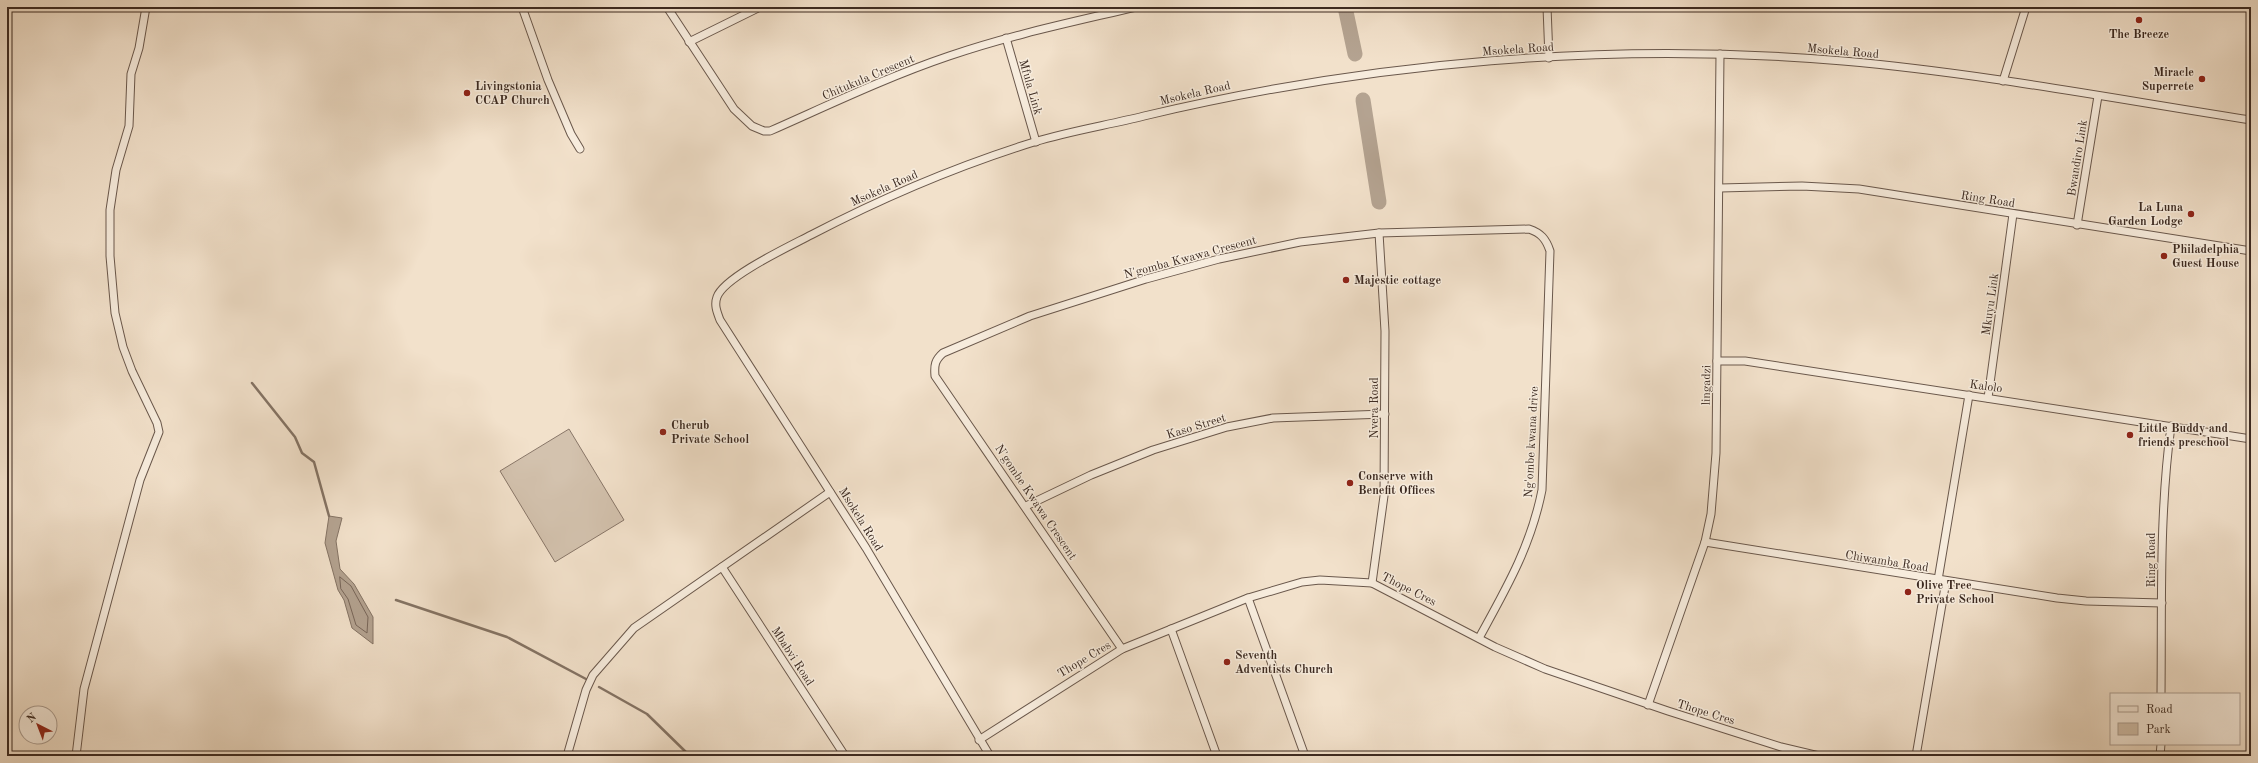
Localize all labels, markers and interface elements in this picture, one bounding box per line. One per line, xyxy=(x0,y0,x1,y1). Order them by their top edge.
marker: The Breeze xyxy=(2134,15,2144,25)
place label: The Breeze xyxy=(2109,29,2170,41)
street label: Msokela Road xyxy=(1482,41,1555,59)
street label: Msokela Road xyxy=(1806,43,1879,61)
street label: Chitukula Crescent xyxy=(821,53,916,103)
street label: Mfula Link xyxy=(1016,58,1044,116)
place label: Miracle Superrete xyxy=(2142,67,2194,93)
marker: Miracle Superrete xyxy=(2197,74,2207,84)
street label: Msokela Road xyxy=(1159,80,1232,108)
place label: Livingstonia CCAP Church xyxy=(475,81,550,107)
marker: Livingstonia CCAP Church xyxy=(462,88,472,98)
street label: Bwandiro Link xyxy=(2066,119,2090,197)
street label: Msokela Road xyxy=(849,169,920,209)
street label: Ring Road xyxy=(1960,190,2016,210)
place label: La Luna Garden Lodge xyxy=(2108,202,2183,228)
marker: La Luna Garden Lodge xyxy=(2186,209,2196,219)
street label: N'gomba Kwawa Crescent xyxy=(1123,235,1258,281)
place label: Philadelphia Guest House xyxy=(2172,244,2239,270)
marker: Philadelphia Guest House xyxy=(2159,251,2169,261)
street label: Mkuyu Link xyxy=(1981,272,2001,336)
marker: Majestic cottage xyxy=(1341,275,1351,285)
place label: Majestic cottage xyxy=(1354,275,1441,287)
street label: lingadzi xyxy=(1701,365,1713,405)
street label: Nvera Road xyxy=(1369,377,1381,439)
street label: Kalolo xyxy=(1968,379,2003,395)
street label: Ng'ombe kwana drive xyxy=(1523,385,1541,498)
street label: Kaso Street xyxy=(1165,412,1227,442)
place label: Cherub Private School xyxy=(671,420,749,446)
place label: Little Buddy and friends preschool xyxy=(2138,423,2229,449)
marker: Cherub Private School xyxy=(658,427,668,437)
marker: Little Buddy and friends preschool xyxy=(2125,430,2135,440)
street label: N'gombe Kwawa Crescent xyxy=(992,443,1078,562)
place label: Conserve with Benefit Offices xyxy=(1358,471,1435,497)
marker: Conserve with Benefit Offices xyxy=(1345,478,1355,488)
street label: Msokela Road xyxy=(836,486,884,553)
street label: Ring Road xyxy=(2146,533,2158,587)
street label: Chiwamba Road xyxy=(1844,549,1929,575)
street label: Thope Cres xyxy=(1379,571,1438,609)
place label: Olive Tree Private School xyxy=(1916,580,1994,606)
marker: Olive Tree Private School xyxy=(1903,587,1913,597)
street label: Mbabvi Road xyxy=(769,625,816,688)
street label: Thope Cres xyxy=(1056,639,1113,680)
place label: Seventh Adventists Church xyxy=(1235,650,1333,676)
marker: Seventh Adventists Church xyxy=(1222,657,1232,667)
legend xyxy=(2110,693,2240,745)
street label: Thope Cres xyxy=(1675,698,1736,727)
text: Road xyxy=(2146,704,2173,716)
north arrow xyxy=(18,705,58,745)
text: N xyxy=(26,711,40,726)
text: Park xyxy=(2146,724,2171,736)

